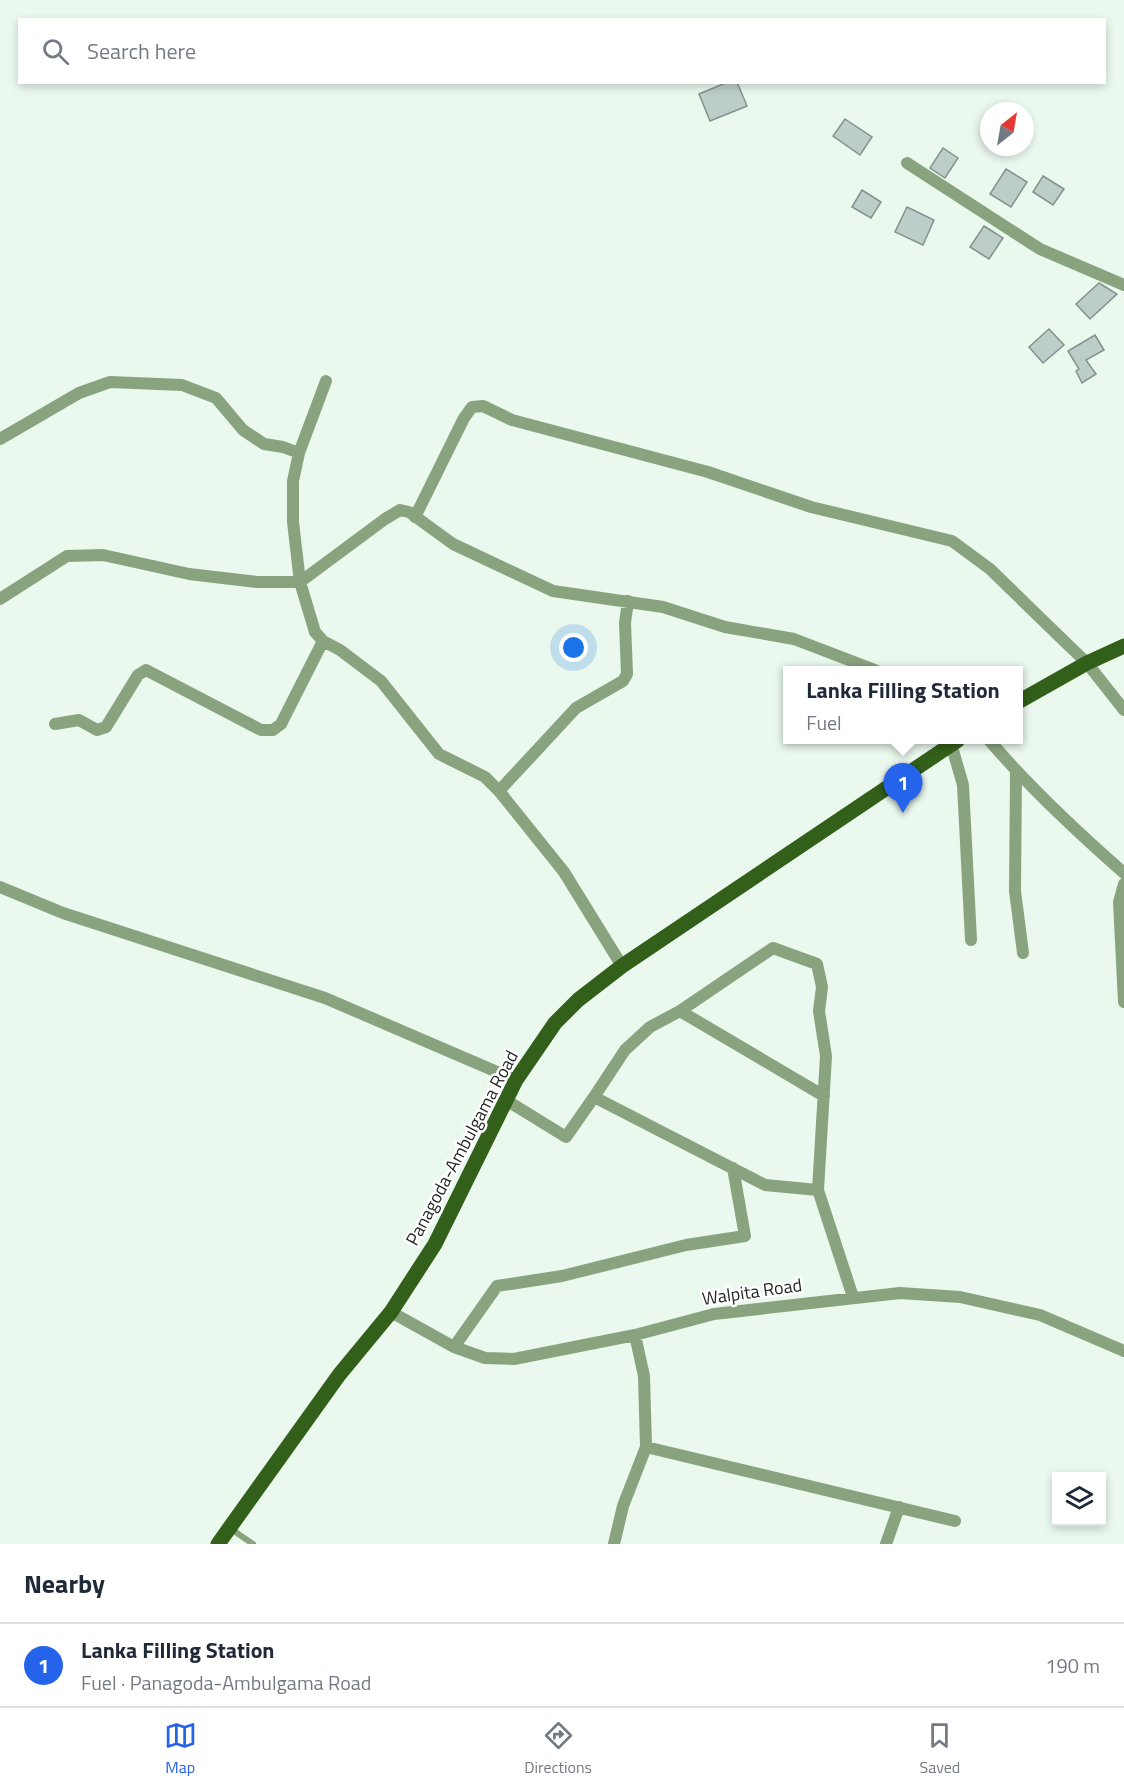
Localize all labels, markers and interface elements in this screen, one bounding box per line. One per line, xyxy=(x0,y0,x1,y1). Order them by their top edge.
search box xyxy=(18,18,1106,84)
text: Search here xyxy=(87,34,196,68)
icon: search xyxy=(39,35,72,68)
north arrow xyxy=(980,102,1034,156)
your location xyxy=(559,633,588,662)
popup xyxy=(783,666,1023,744)
text: Lanka Filling Station xyxy=(806,673,1000,707)
text: Fuel xyxy=(806,707,842,738)
pin: 1 xyxy=(884,764,922,813)
street label: Panagoda-Ambulgama Road xyxy=(399,1045,525,1250)
street label: Walpita Road xyxy=(700,1271,804,1312)
map controls xyxy=(1052,1472,1106,1526)
button: layers xyxy=(1052,1472,1106,1526)
text: Nearby xyxy=(24,1564,105,1603)
text: Lanka Filling Station xyxy=(81,1633,275,1667)
text: 1 xyxy=(38,1650,49,1681)
text: 190 m xyxy=(1045,1650,1100,1681)
text: Fuel · Panagoda-Ambulgama Road xyxy=(81,1667,371,1698)
tab: Map xyxy=(164,1719,197,1779)
tab: Directions xyxy=(524,1719,592,1779)
tab: Saved xyxy=(920,1719,960,1779)

